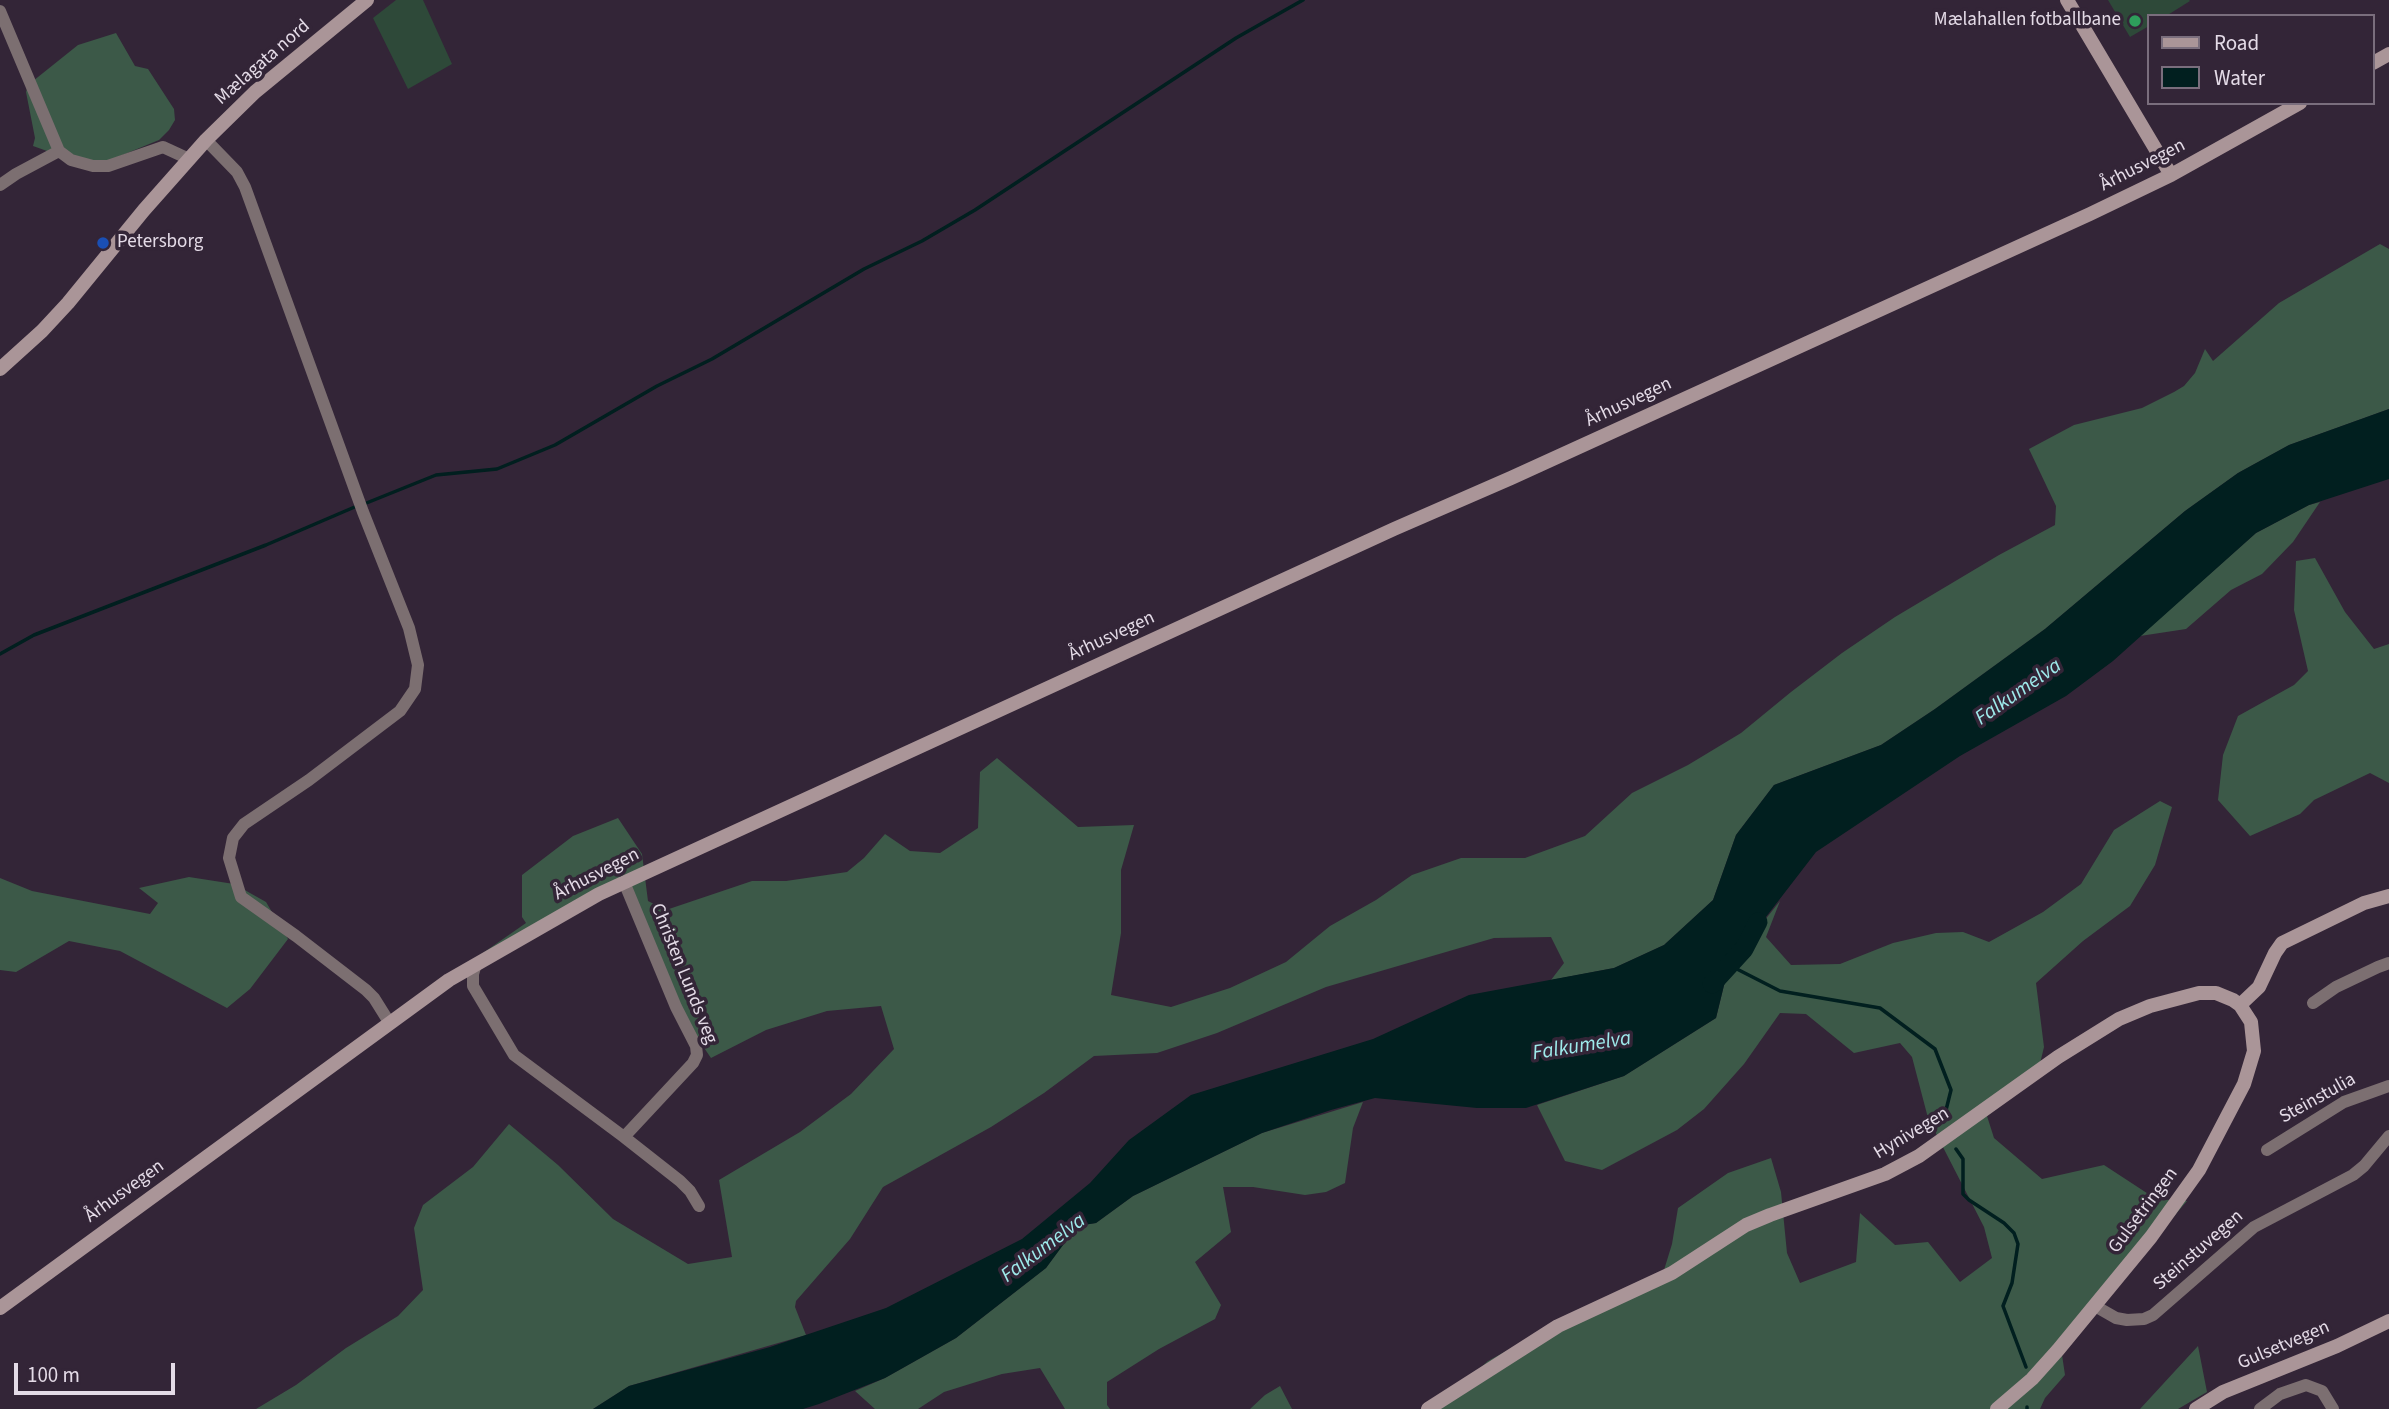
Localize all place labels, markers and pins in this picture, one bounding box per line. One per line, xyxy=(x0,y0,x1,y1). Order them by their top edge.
place label: Mælahallen fotballbane xyxy=(1934,10,2121,32)
marker: Mælahallen fotballbane xyxy=(2127,13,2143,29)
place label: Petersborg xyxy=(117,232,203,254)
marker: Petersborg xyxy=(95,235,111,251)

